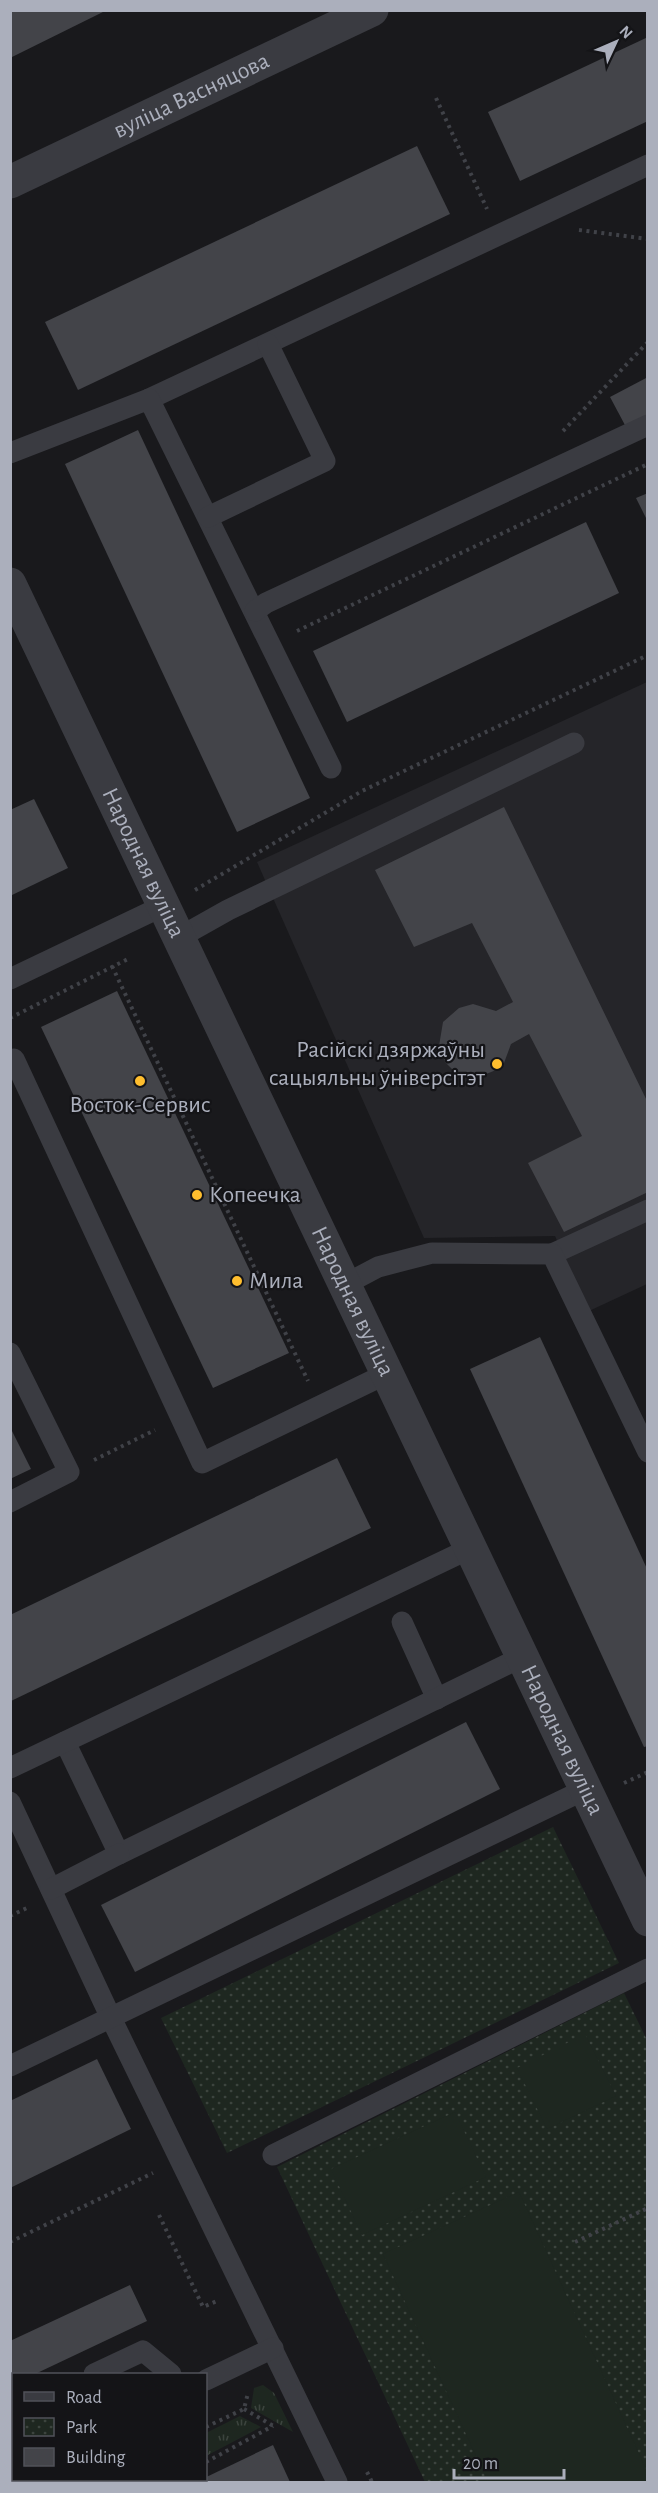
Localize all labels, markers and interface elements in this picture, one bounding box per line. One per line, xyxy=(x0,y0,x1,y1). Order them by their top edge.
north arrow xyxy=(586,12,646,72)
text: N xyxy=(616,23,636,42)
street label: вуліца Васняцова xyxy=(110,49,273,143)
street label: Народная вуліца xyxy=(97,784,189,942)
place label: Расійскі дзяржаўны сацыяльны ўніверсітэт xyxy=(269,1038,485,1090)
marker: Расійскі дзяржаўны сацыяльны ўніверсітэт xyxy=(490,1057,504,1071)
marker: Восток-Сервис xyxy=(133,1074,147,1088)
place label: Восток-Сервис xyxy=(69,1093,211,1117)
place label: Копеечка xyxy=(209,1183,301,1207)
marker: Копеечка xyxy=(190,1188,204,1202)
street label: Народная вуліца xyxy=(307,1223,399,1380)
place label: Мила xyxy=(249,1269,303,1293)
marker: Мила xyxy=(230,1274,244,1288)
street label: Народная вуліца xyxy=(516,1661,608,1819)
legend xyxy=(12,2373,207,2481)
text: Road xyxy=(66,2389,102,2407)
text: Park xyxy=(66,2419,98,2437)
scale bar xyxy=(454,2442,564,2480)
text: Building xyxy=(66,2449,126,2467)
text: 20 m xyxy=(463,2455,498,2473)

